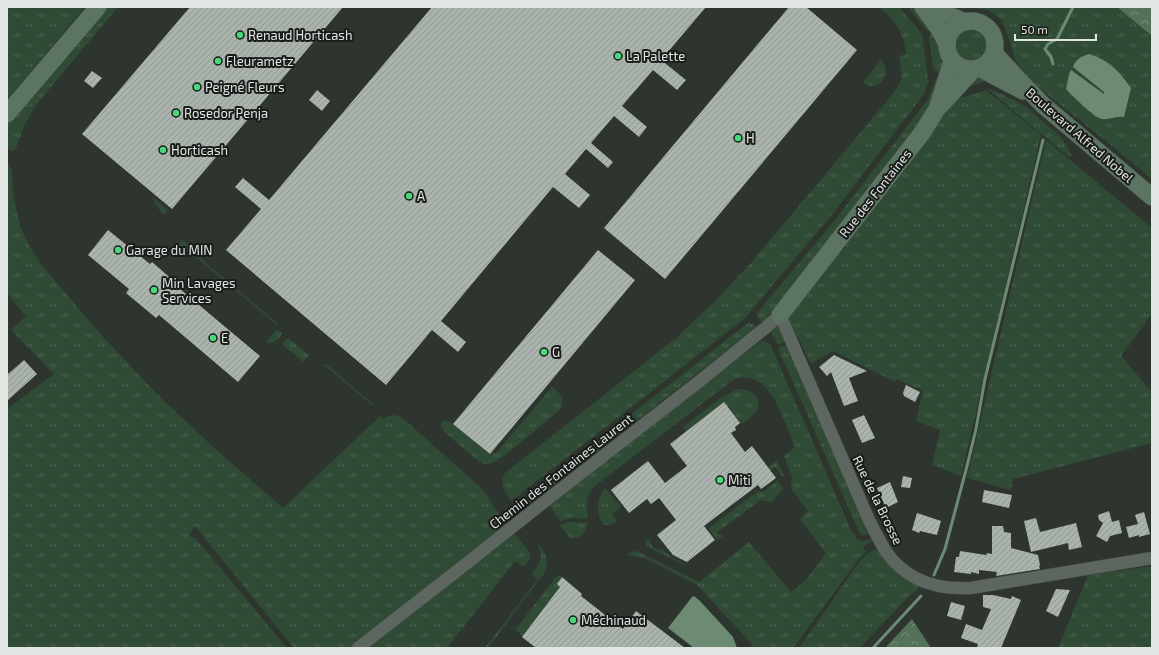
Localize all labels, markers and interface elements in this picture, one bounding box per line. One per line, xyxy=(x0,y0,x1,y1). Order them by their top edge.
scale bar xyxy=(1015,16,1096,42)
text: 50 m xyxy=(1021,22,1048,36)
place label: Renaud Horticash xyxy=(248,27,353,43)
marker: Renaud Horticash xyxy=(235,30,245,40)
place label: La Palette xyxy=(626,48,685,64)
marker: La Palette xyxy=(613,51,623,61)
place label: Fleurametz xyxy=(226,53,294,69)
marker: Fleurametz xyxy=(213,56,223,66)
place label: Peigné Fleurs xyxy=(205,79,285,95)
marker: Peigné Fleurs xyxy=(192,82,202,92)
street label: Boulevard Alfred Nobel xyxy=(1023,84,1137,186)
place label: Rosedor Penja xyxy=(184,105,268,121)
marker: Rosedor Penja xyxy=(171,108,181,118)
place label: H xyxy=(746,130,755,146)
marker: H xyxy=(733,133,743,143)
place label: Horticash xyxy=(171,142,228,158)
marker: Horticash xyxy=(158,145,168,155)
street label: Rue des Fontaines xyxy=(836,146,914,240)
place label: A xyxy=(417,188,425,204)
marker: A xyxy=(404,191,414,201)
place label: Garage du MIN xyxy=(126,242,212,258)
marker: Garage du MIN xyxy=(113,245,123,255)
place label: Min Lavages Services xyxy=(162,275,236,306)
marker: Min Lavages Services xyxy=(149,285,159,295)
place label: E xyxy=(221,330,228,346)
marker: E xyxy=(208,333,218,343)
place label: G xyxy=(552,344,560,360)
marker: G xyxy=(539,347,549,357)
street label: Chemin des Fontaines Laurent xyxy=(486,410,636,532)
street label: Rue de la Brosse xyxy=(849,453,907,547)
place label: Miti xyxy=(728,472,751,488)
marker: Miti xyxy=(715,475,725,485)
place label: Méchinaud xyxy=(581,612,646,628)
marker: Méchinaud xyxy=(568,615,578,625)

